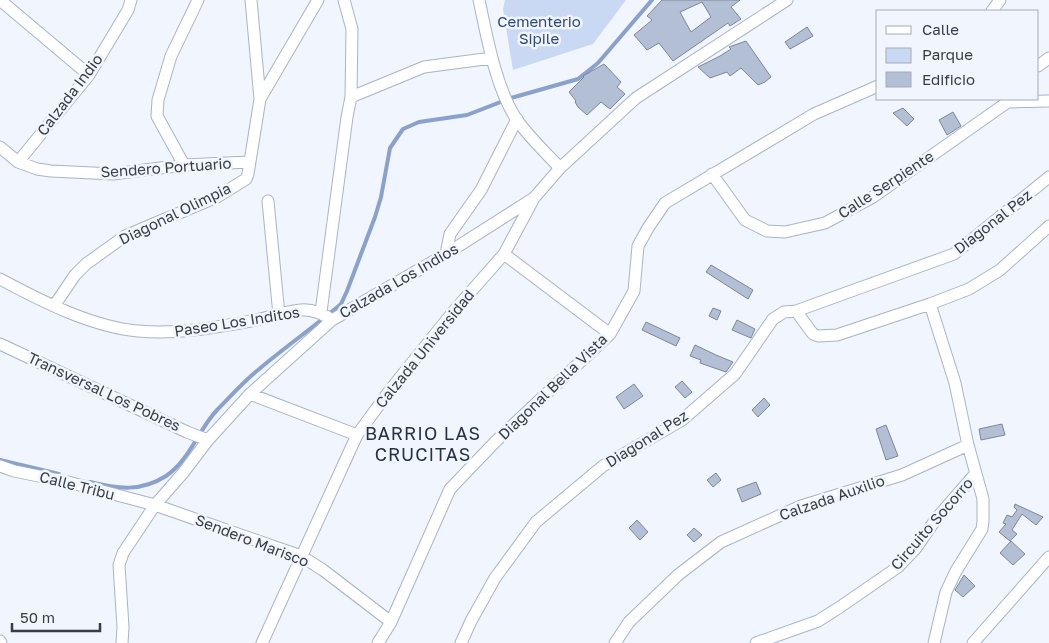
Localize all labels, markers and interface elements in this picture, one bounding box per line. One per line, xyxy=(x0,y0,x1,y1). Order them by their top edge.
legend xyxy=(876,10,1039,100)
park label: Cementerio Sipile xyxy=(497,12,581,47)
text: Calle xyxy=(922,20,959,38)
text: Parque xyxy=(922,45,973,63)
street label: Calzada Indio xyxy=(33,50,106,139)
text: Edificio xyxy=(922,70,975,88)
street label: Calle Serpiente xyxy=(834,146,937,222)
street label: Sendero Portuario xyxy=(100,153,232,181)
street label: Diagonal Olimpia xyxy=(116,178,234,248)
street label: Diagonal Pez xyxy=(950,185,1035,257)
street label: Calzada Los Indios xyxy=(336,239,461,322)
street label: Calzada Universidad xyxy=(371,286,477,411)
street label: Paseo Los Inditos xyxy=(173,302,301,340)
street label: Diagonal Bella Vista xyxy=(494,330,611,443)
street label: Transversal Los Pobres xyxy=(25,348,184,434)
street label: Diagonal Pez xyxy=(602,406,691,471)
district label: BARRIO LAS CRUCITAS xyxy=(365,422,481,465)
street label: Calle Tribu xyxy=(38,467,117,503)
street label: Calzada Auxilio xyxy=(777,471,887,523)
street label: Circuito Socorro xyxy=(886,474,976,573)
street label: Sendero Marisco xyxy=(193,510,312,570)
scale bar xyxy=(12,600,100,632)
text: 50 m xyxy=(20,608,55,626)

